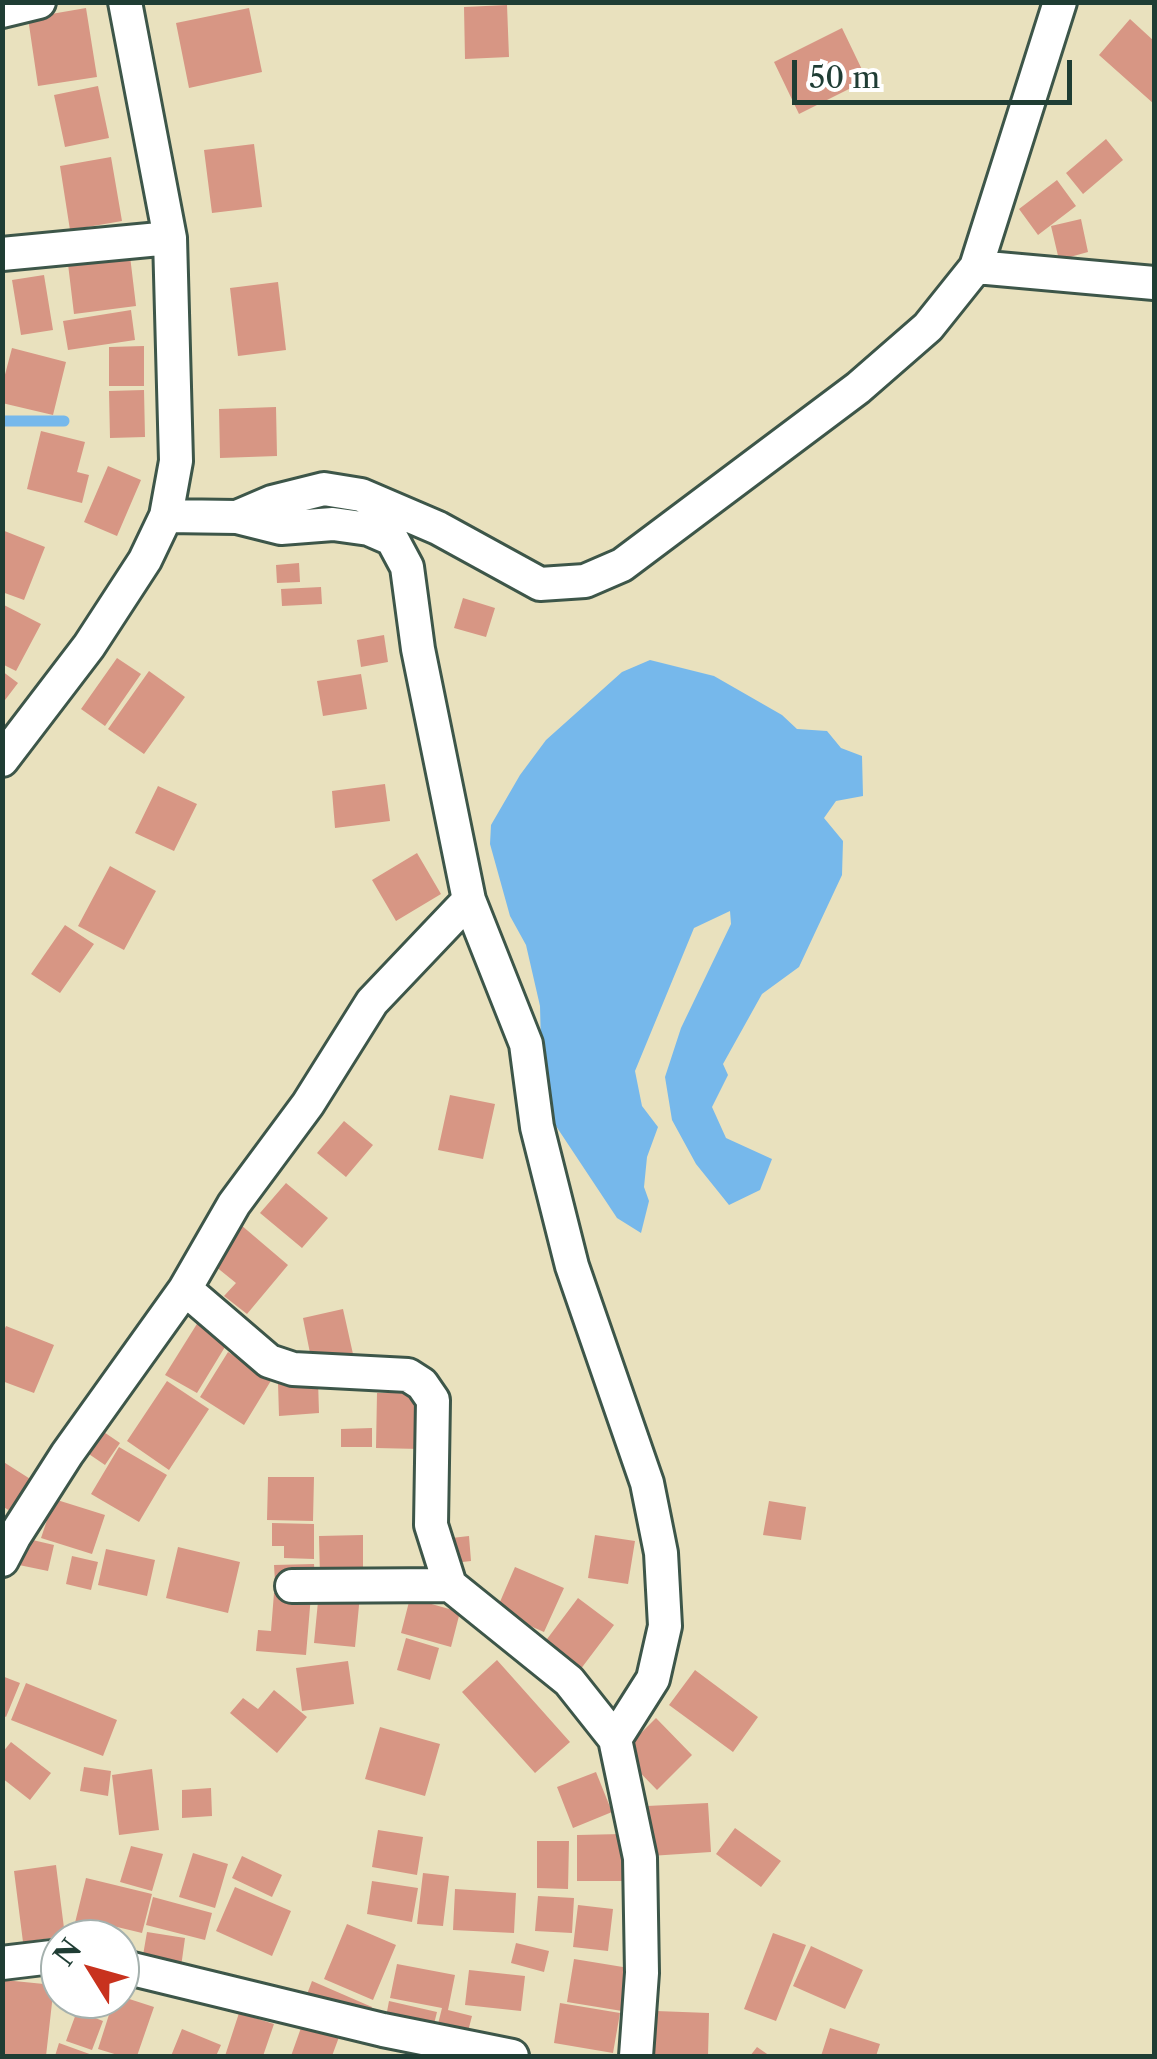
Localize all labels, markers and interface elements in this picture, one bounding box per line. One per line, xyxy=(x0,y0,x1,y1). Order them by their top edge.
scale bar xyxy=(797,40,1077,102)
text: 50 m xyxy=(809,59,880,96)
north arrow xyxy=(40,1919,140,2019)
text: N xyxy=(47,1932,89,1972)

